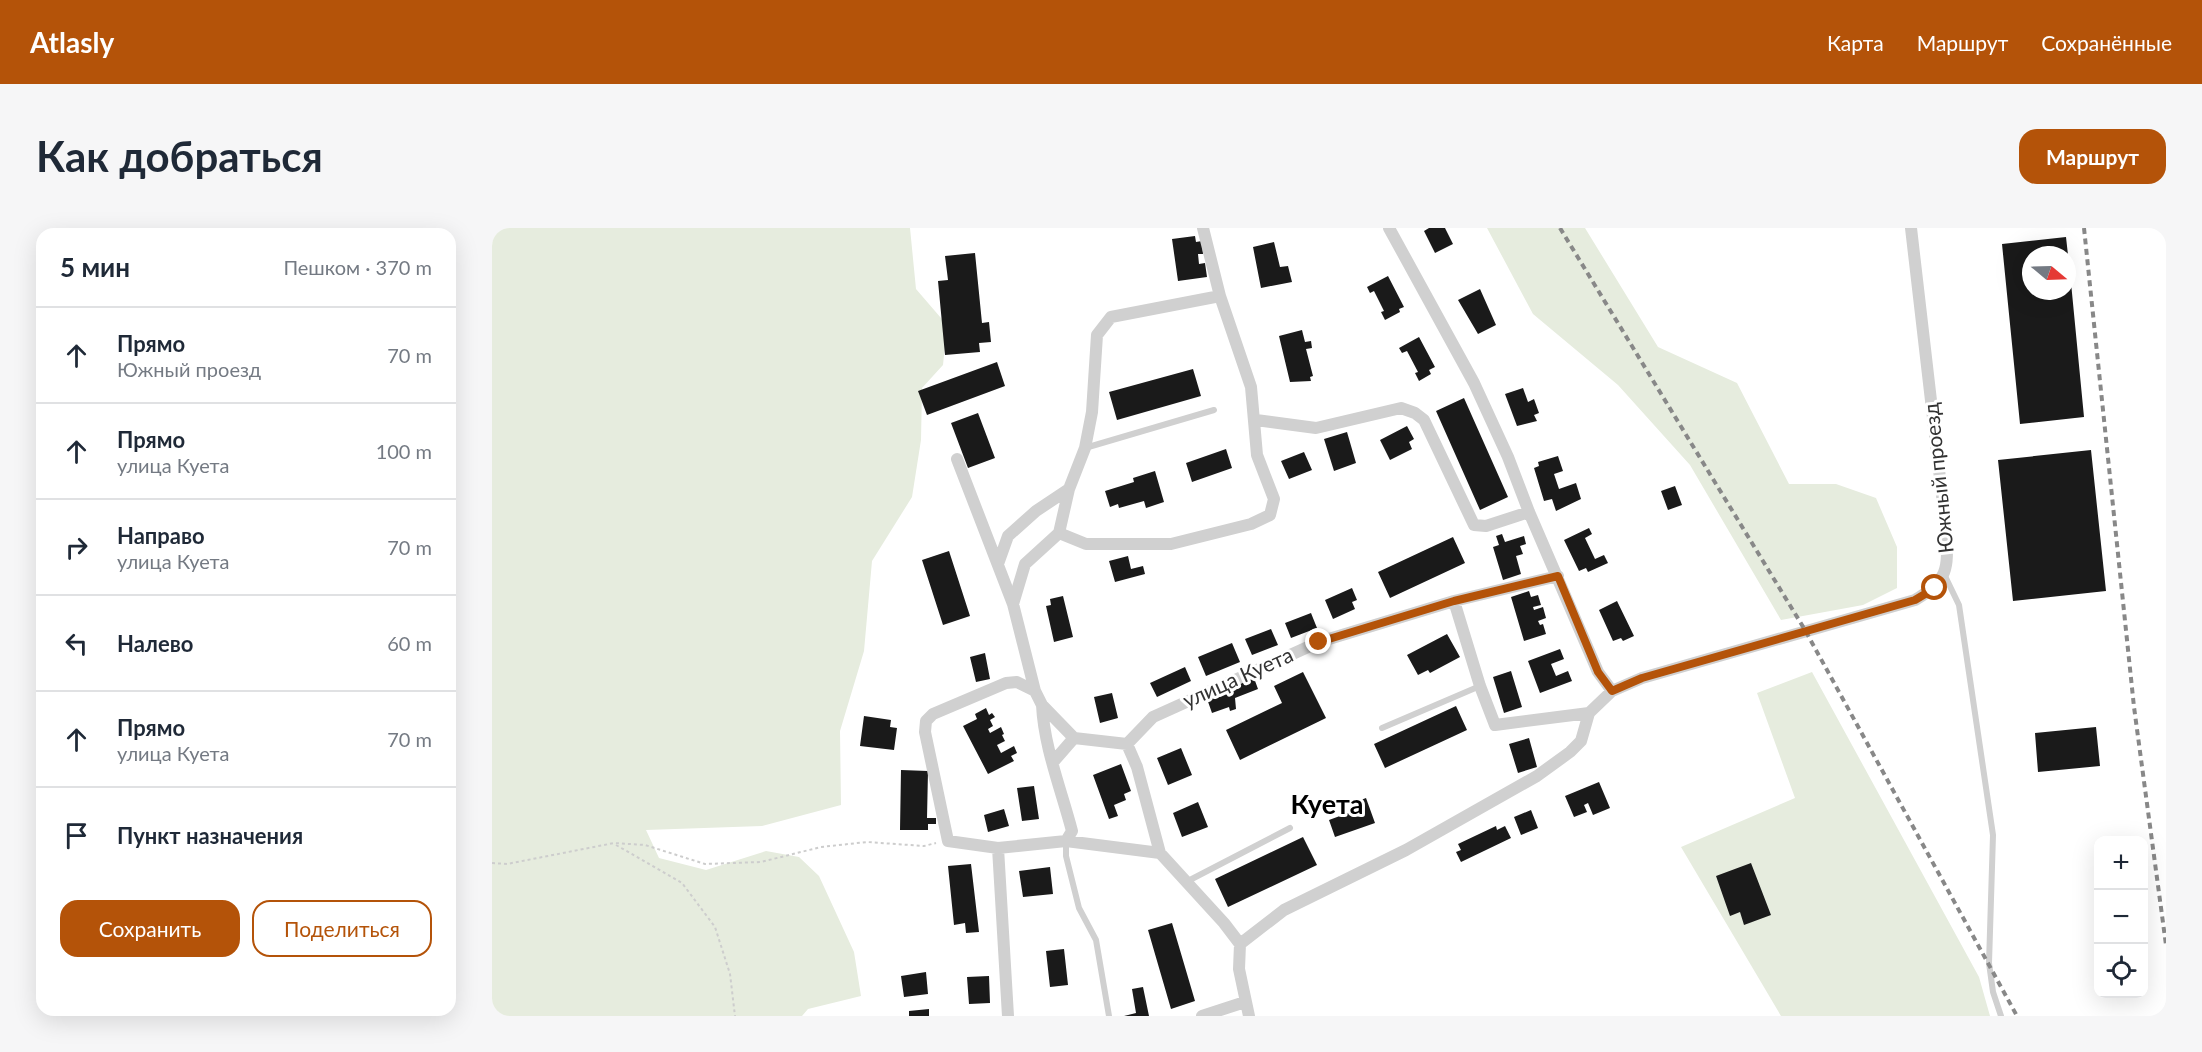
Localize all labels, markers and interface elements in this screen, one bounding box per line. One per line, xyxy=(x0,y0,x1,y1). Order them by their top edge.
text: Atlasly xyxy=(30,25,114,59)
text: Карта xyxy=(1827,30,1884,55)
text: Маршрут xyxy=(1917,30,2008,55)
text: Сохранённые xyxy=(2041,30,2172,55)
button: Маршрут xyxy=(2019,129,2166,184)
text: Как добраться xyxy=(36,131,323,181)
north arrow xyxy=(2022,246,2076,300)
text: 5 мин xyxy=(60,251,130,283)
text: Пешком · 370 m xyxy=(283,255,432,279)
text: Прямо xyxy=(117,330,185,357)
icon: ahead xyxy=(60,339,93,372)
text: 70 m xyxy=(387,343,432,367)
text: Южный проезд xyxy=(117,357,261,381)
street label: Южный проезд xyxy=(1917,402,1958,555)
text: Прямо xyxy=(117,426,185,453)
icon: ahead xyxy=(60,435,93,468)
text: 100 m xyxy=(376,439,432,463)
text: улица Куета xyxy=(117,453,230,477)
text: Направо xyxy=(117,522,205,549)
icon: right xyxy=(60,531,93,564)
text: 70 m xyxy=(387,535,432,559)
text: улица Куета xyxy=(117,549,230,573)
route start xyxy=(1921,574,1947,600)
icon: left xyxy=(60,627,93,660)
route end xyxy=(1305,628,1331,654)
text: Налево xyxy=(117,630,193,657)
text: 60 m xyxy=(387,631,432,655)
street label: улица Куета xyxy=(1178,641,1296,712)
text: Прямо xyxy=(117,714,185,741)
icon: ahead xyxy=(60,723,93,756)
text: 70 m xyxy=(387,727,432,751)
text: улица Куета xyxy=(117,741,230,765)
district label: Куета xyxy=(1291,787,1363,820)
icon: arrive xyxy=(60,819,93,852)
text: Пункт назначения xyxy=(117,822,303,849)
map controls xyxy=(2094,836,2148,998)
button: + xyxy=(2094,836,2148,890)
button: − xyxy=(2094,890,2148,944)
button: Сохранить xyxy=(60,900,240,957)
button: Поделиться xyxy=(252,900,432,957)
button: locate xyxy=(2094,944,2148,998)

